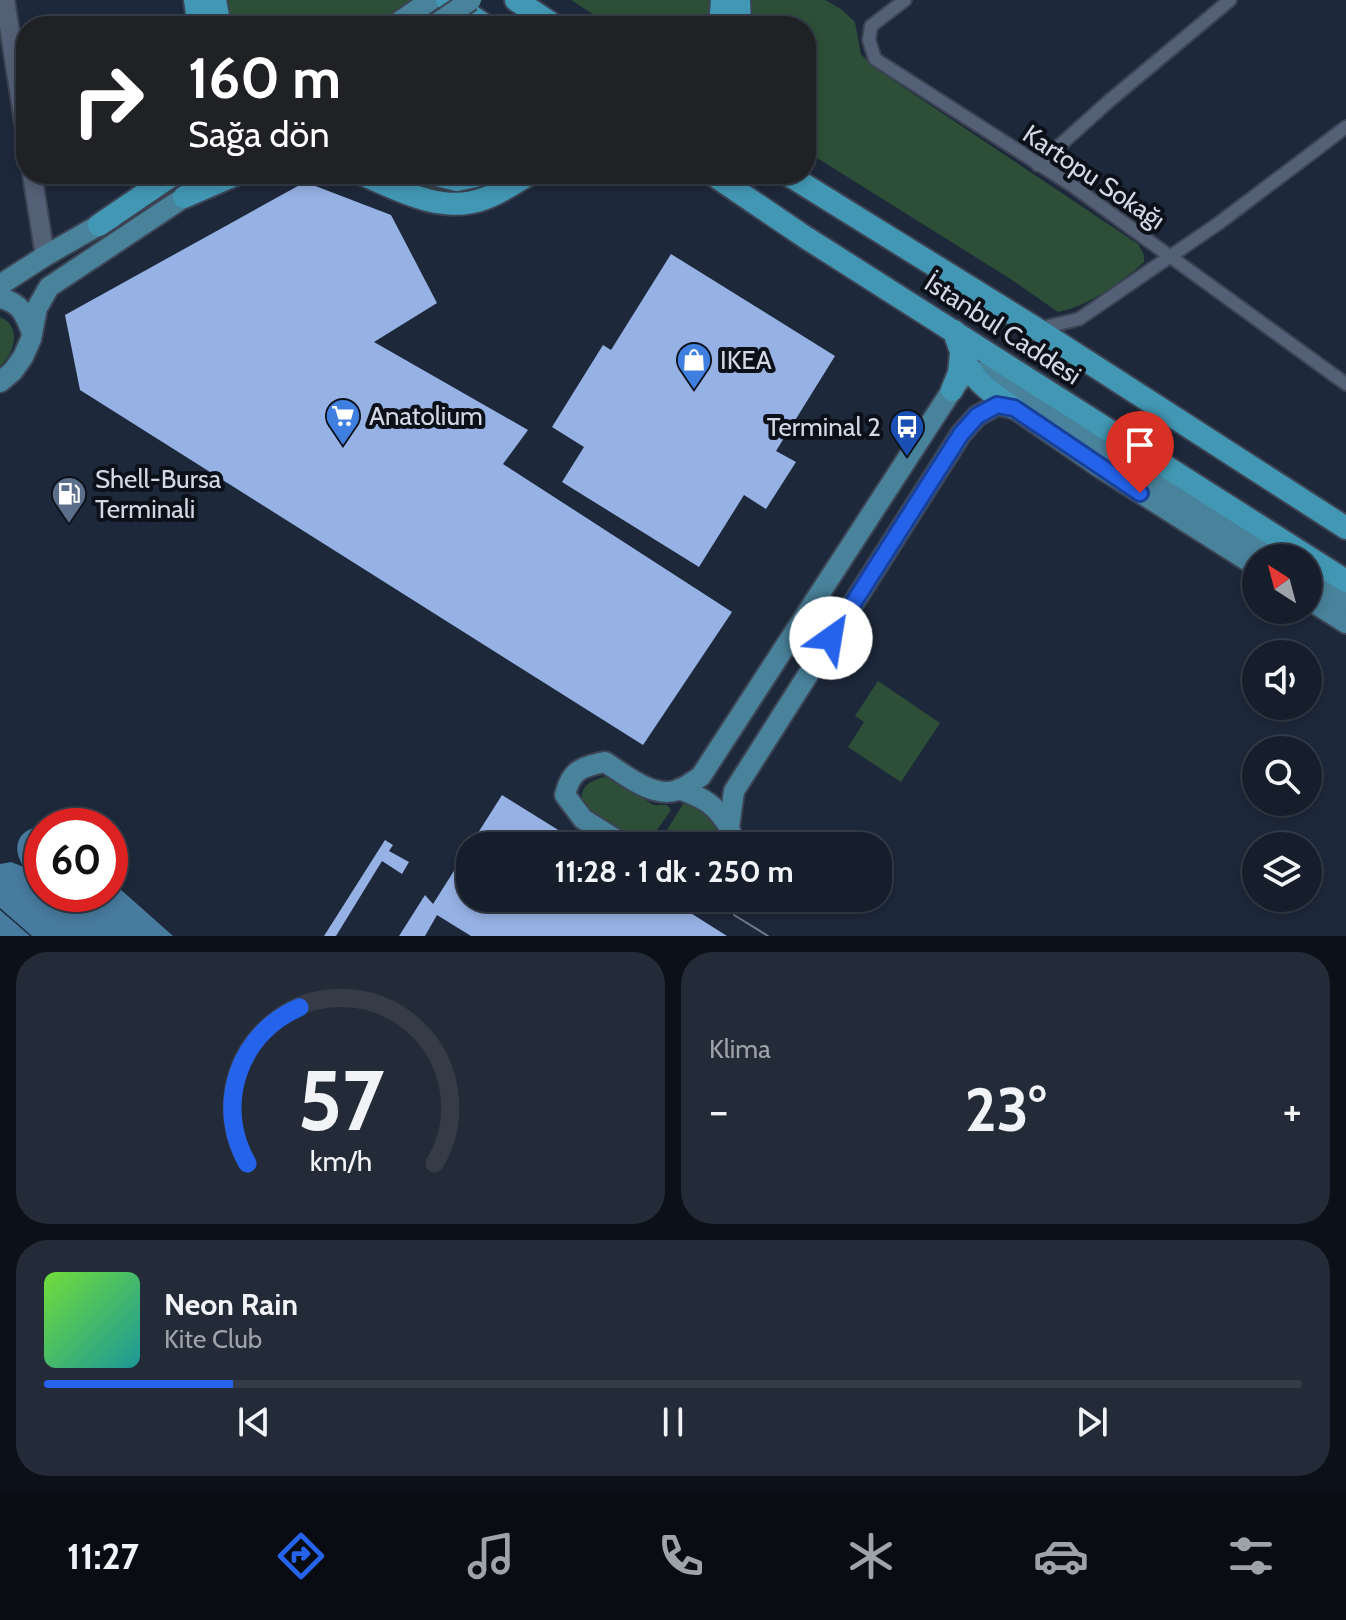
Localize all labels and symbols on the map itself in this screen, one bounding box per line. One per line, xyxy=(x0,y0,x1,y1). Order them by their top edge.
street label: Kartopu Sokağı xyxy=(1017,118,1171,236)
street label: İstanbul Caddesi xyxy=(919,267,1087,391)
shop icon: IKEA xyxy=(675,341,713,391)
place label: IKEA xyxy=(720,344,772,376)
supermarket icon: Anatolium xyxy=(324,397,362,447)
place label: Anatolium xyxy=(369,400,483,432)
bus stop icon: Terminal 2 xyxy=(888,408,926,458)
place label: Terminal 2 xyxy=(767,411,881,443)
pin xyxy=(1106,411,1174,493)
place label: Shell-Bursa Terminali xyxy=(95,463,222,525)
fuel station icon: Shell-Bursa Terminali xyxy=(50,475,88,525)
north arrow xyxy=(1242,544,1322,624)
position arrow xyxy=(789,596,873,680)
speed limit sign: 60 xyxy=(24,808,128,912)

